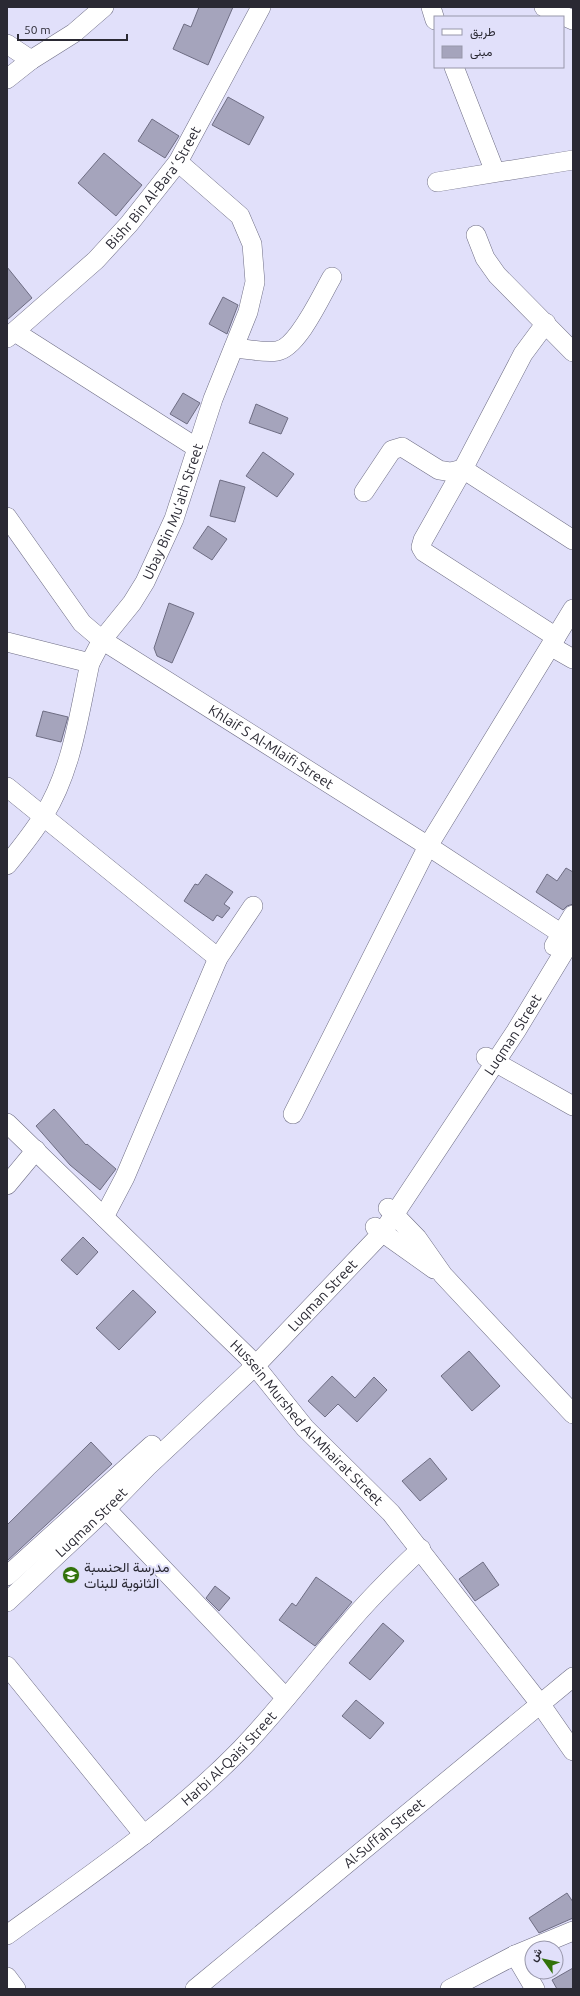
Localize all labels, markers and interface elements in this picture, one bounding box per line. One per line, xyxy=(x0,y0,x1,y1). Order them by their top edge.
scale bar xyxy=(18,16,127,42)
legend xyxy=(434,16,564,68)
text: 50 m xyxy=(24,23,51,36)
text: طريق xyxy=(470,25,496,40)
text: مبنى xyxy=(470,45,492,60)
street label: Bishr Bin Al-Bara‘ Street xyxy=(102,123,204,252)
street label: Ubay Bin Mu‘ath Street xyxy=(139,441,206,582)
street label: Khlaif S Al-Mlaifi Street xyxy=(206,701,337,792)
street label: Luqman Street xyxy=(481,991,545,1078)
street label: Luqman Street xyxy=(285,1256,361,1335)
street label: Hussein Murshed Al-Mhairat Street xyxy=(227,1336,387,1509)
street label: Luqman Street xyxy=(52,1484,131,1560)
place label: مدرسة الحنسبة الثانوية للبنات xyxy=(84,1559,170,1592)
school or university icon: مدرسة الحنسبة الثانوية للبنات xyxy=(61,1565,81,1585)
street label: Harbi Al-Qaisi Street xyxy=(178,1708,280,1809)
street label: Al-Suffah Street xyxy=(340,1795,428,1871)
north arrow xyxy=(524,1940,564,1980)
text: ش xyxy=(527,1946,545,1964)

